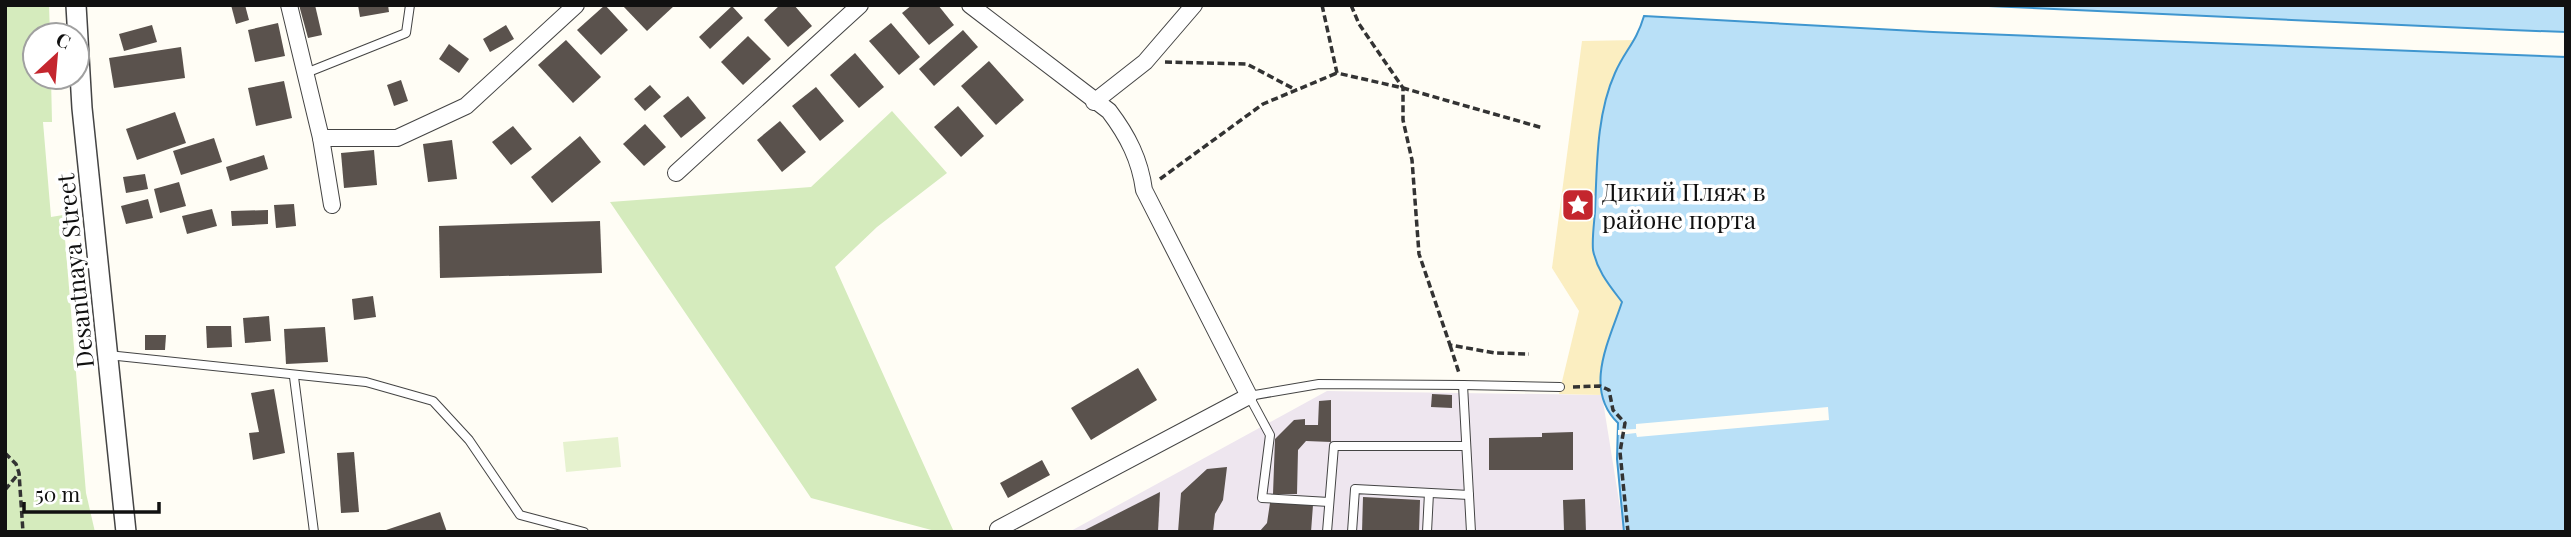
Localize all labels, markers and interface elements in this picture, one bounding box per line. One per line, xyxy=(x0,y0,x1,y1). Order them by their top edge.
north arrow xyxy=(21,21,91,91)
text: С xyxy=(52,25,76,54)
street label: Desantnaya Street xyxy=(48,172,100,370)
place label: Дикий Пляж в районе порта xyxy=(1602,175,1766,235)
place icon: Дикий Пляж в районе порта xyxy=(1559,186,1597,224)
scale bar xyxy=(24,470,159,514)
text: 50 m xyxy=(35,479,81,507)

